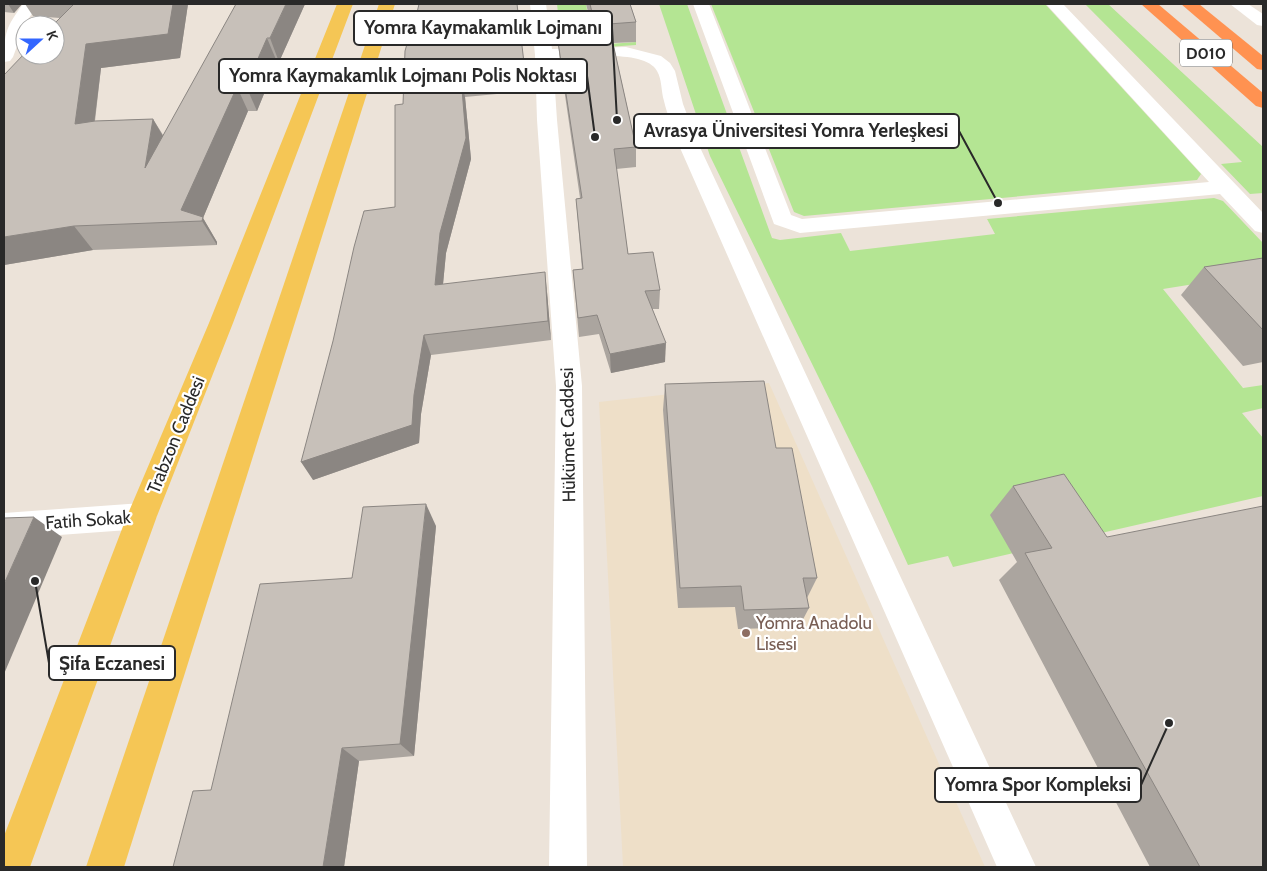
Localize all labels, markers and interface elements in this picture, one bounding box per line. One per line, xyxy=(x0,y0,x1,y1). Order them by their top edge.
callout: Yomra Kaymakamlık Lojmanı xyxy=(354,11,612,45)
north arrow xyxy=(15,15,65,65)
text: Yomra Kaymakamlık Lojmanı xyxy=(363,16,602,39)
text: K xyxy=(42,28,62,43)
road number: D010 xyxy=(1180,40,1232,66)
callout: Yomra Kaymakamlık Lojmanı Polis Noktası xyxy=(219,59,587,93)
text: Yomra Kaymakamlık Lojmanı Polis Noktası xyxy=(228,64,577,87)
callout: Avrasya Üniversitesi Yomra Yerleşkesi xyxy=(634,114,959,148)
text: Avrasya Üniversitesi Yomra Yerleşkesi xyxy=(644,119,948,142)
street label: Hükümet Caddesi xyxy=(556,367,580,503)
street label: Trabzon Caddesi xyxy=(142,373,210,497)
street label: Fatih Sokak xyxy=(45,506,132,534)
place label: Yomra Anadolu Lisesi xyxy=(755,612,872,655)
marker: Yomra Anadolu Lisesi xyxy=(740,627,752,639)
callout: Şifa Eczanesi xyxy=(49,646,175,680)
text: Şifa Eczanesi xyxy=(59,652,165,675)
callout: Yomra Spor Kompleksi xyxy=(935,768,1141,802)
text: Yomra Spor Kompleksi xyxy=(944,773,1131,796)

